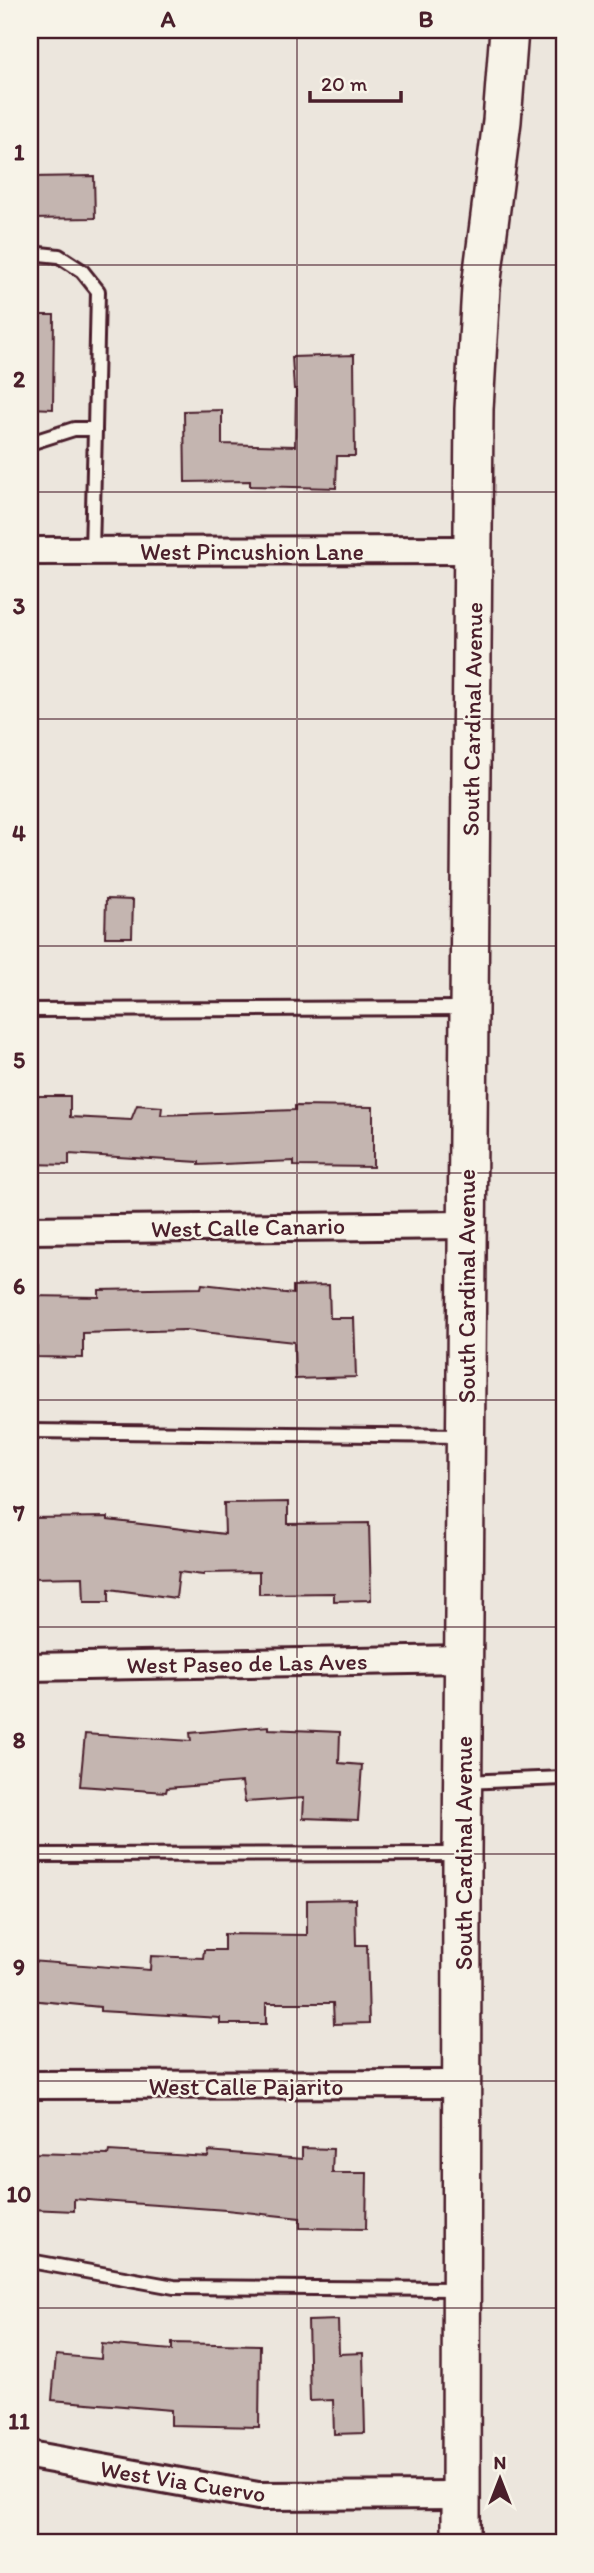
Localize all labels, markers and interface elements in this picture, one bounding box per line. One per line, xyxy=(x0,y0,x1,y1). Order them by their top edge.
text: A xyxy=(160,5,176,33)
text: B xyxy=(419,5,434,33)
scale bar xyxy=(310,60,402,104)
text: 20 m xyxy=(321,71,368,96)
text: 1 xyxy=(14,138,25,166)
text: 2 xyxy=(13,365,26,393)
street label: West Pincushion Lane xyxy=(140,537,364,566)
text: 3 xyxy=(13,592,26,620)
street label: South Cardinal Avenue xyxy=(455,602,489,836)
text: 4 xyxy=(12,819,26,847)
text: 5 xyxy=(13,1046,25,1074)
street label: South Cardinal Avenue xyxy=(452,1169,481,1403)
street label: West Calle Canario xyxy=(151,1211,345,1243)
text: 6 xyxy=(13,1272,25,1300)
text: 7 xyxy=(12,1499,25,1527)
street label: West Paseo de Las Aves xyxy=(126,1646,368,1680)
text: 8 xyxy=(13,1726,26,1754)
street label: South Cardinal Avenue xyxy=(449,1736,478,1970)
text: 9 xyxy=(13,1953,25,1981)
street label: West Calle Pajarito xyxy=(148,2072,344,2101)
text: 10 xyxy=(7,2180,31,2208)
text: 11 xyxy=(8,2407,30,2435)
north arrow xyxy=(464,2444,534,2514)
text: N xyxy=(494,2451,506,2474)
street label: West Via Cuervo xyxy=(98,2454,268,2508)

